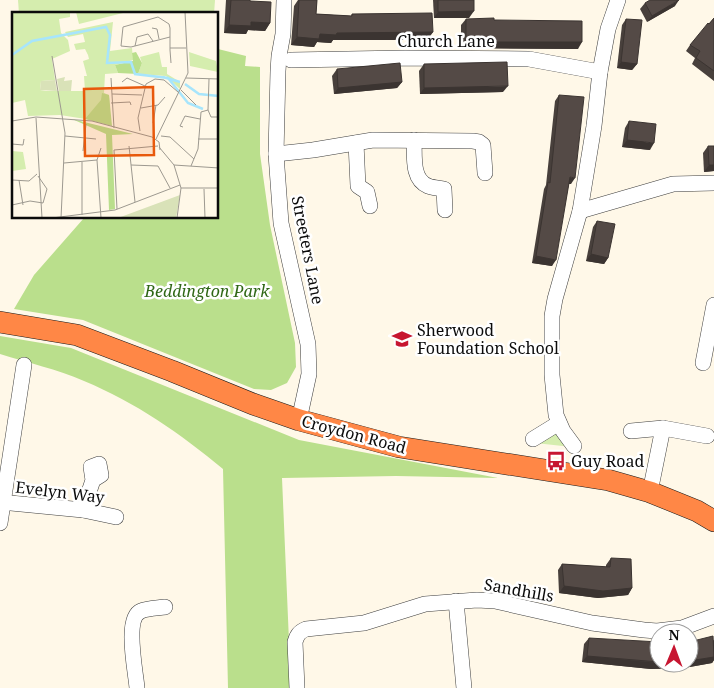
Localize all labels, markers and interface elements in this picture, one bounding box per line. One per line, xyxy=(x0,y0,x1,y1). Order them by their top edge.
inset map xyxy=(12,12,219,219)
street label: Church Lane xyxy=(397,30,495,52)
street label: Streeters Lane xyxy=(287,194,329,306)
park label: Beddington Park xyxy=(144,280,270,302)
place label: Sherwood Foundation School xyxy=(417,319,559,359)
school or university icon: Sherwood Foundation School xyxy=(391,328,413,350)
street label: Croydon Road xyxy=(299,409,409,459)
bus stop icon: Guy Road xyxy=(545,450,567,472)
place label: Guy Road xyxy=(571,450,645,472)
street label: Evelyn Way xyxy=(14,476,107,508)
street label: Sandhills xyxy=(482,573,556,607)
north arrow xyxy=(649,623,699,673)
text: N xyxy=(669,625,680,644)

